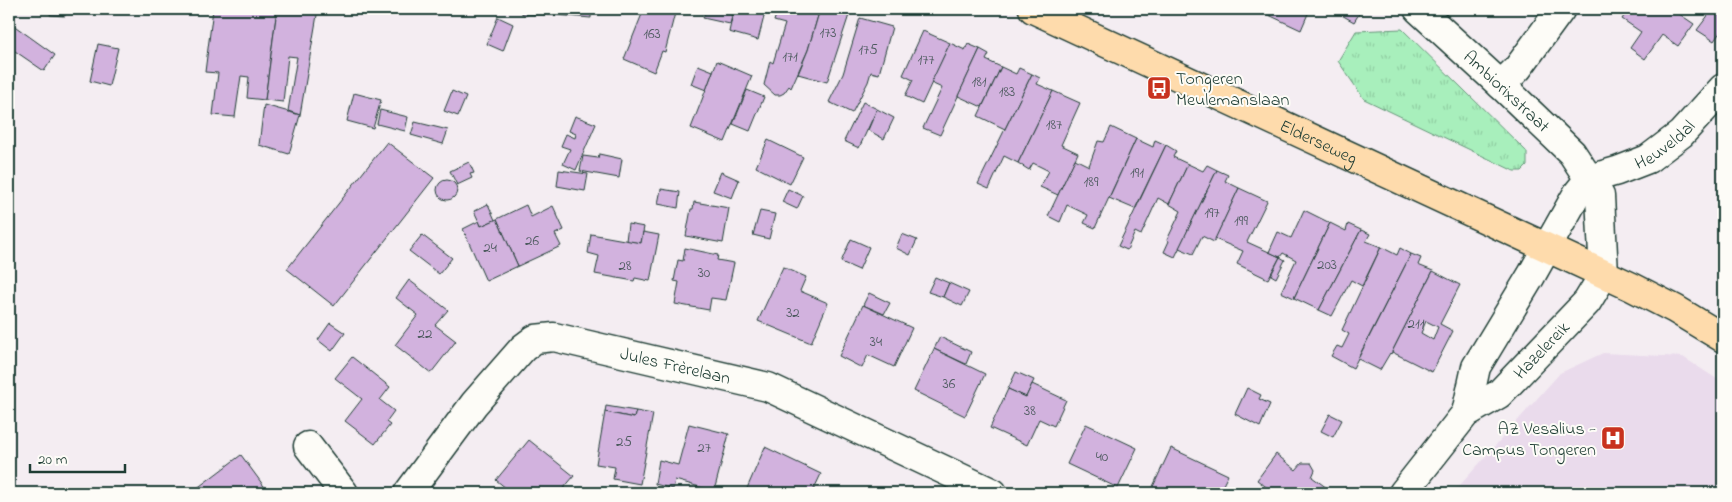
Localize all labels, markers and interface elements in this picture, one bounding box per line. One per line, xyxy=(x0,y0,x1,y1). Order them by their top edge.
house number: 173 xyxy=(819,22,837,44)
house number: 163 xyxy=(643,23,661,45)
house number: 175 xyxy=(858,39,878,61)
street label: Ambiorixstraat xyxy=(1456,45,1555,140)
house number: 171 xyxy=(782,46,798,68)
house number: 177 xyxy=(917,49,935,71)
place label: Tongeren Meulemanslaan xyxy=(1176,67,1290,114)
house number: 181 xyxy=(971,71,987,93)
bus stop icon: Tongeren Meulemanslaan xyxy=(1146,75,1172,101)
house number: 183 xyxy=(999,81,1015,103)
house number: 187 xyxy=(1046,114,1062,136)
street label: Elderseweg xyxy=(1275,114,1361,174)
street label: Heuveldal xyxy=(1631,115,1702,178)
house number: 191 xyxy=(1130,162,1144,184)
house number: 189 xyxy=(1084,171,1099,193)
house number: 197 xyxy=(1204,202,1220,224)
house number: 199 xyxy=(1234,210,1248,232)
house number: 26 xyxy=(525,230,539,252)
house number: 24 xyxy=(483,237,497,259)
house number: 203 xyxy=(1317,254,1337,276)
house number: 28 xyxy=(618,255,632,277)
house number: 30 xyxy=(698,262,711,284)
house number: 32 xyxy=(786,302,800,324)
house number: 211 xyxy=(1408,313,1425,335)
street label: Hazelereik xyxy=(1508,316,1577,386)
house number: 22 xyxy=(418,323,433,345)
house number: 34 xyxy=(870,331,882,353)
street label: Jules Frèrelaan xyxy=(617,342,733,393)
house number: 36 xyxy=(943,373,956,395)
house number: 38 xyxy=(1024,400,1036,422)
place label: AZ Vesalius - Campus Tongeren xyxy=(1462,417,1596,465)
hospital icon: AZ Vesalius - Campus Tongeren xyxy=(1600,425,1626,451)
house number: 25 xyxy=(616,431,632,453)
house number: 27 xyxy=(697,437,711,459)
scale bar xyxy=(30,442,125,474)
house number: 40 xyxy=(1096,446,1109,468)
text: 20 m xyxy=(38,449,68,471)

